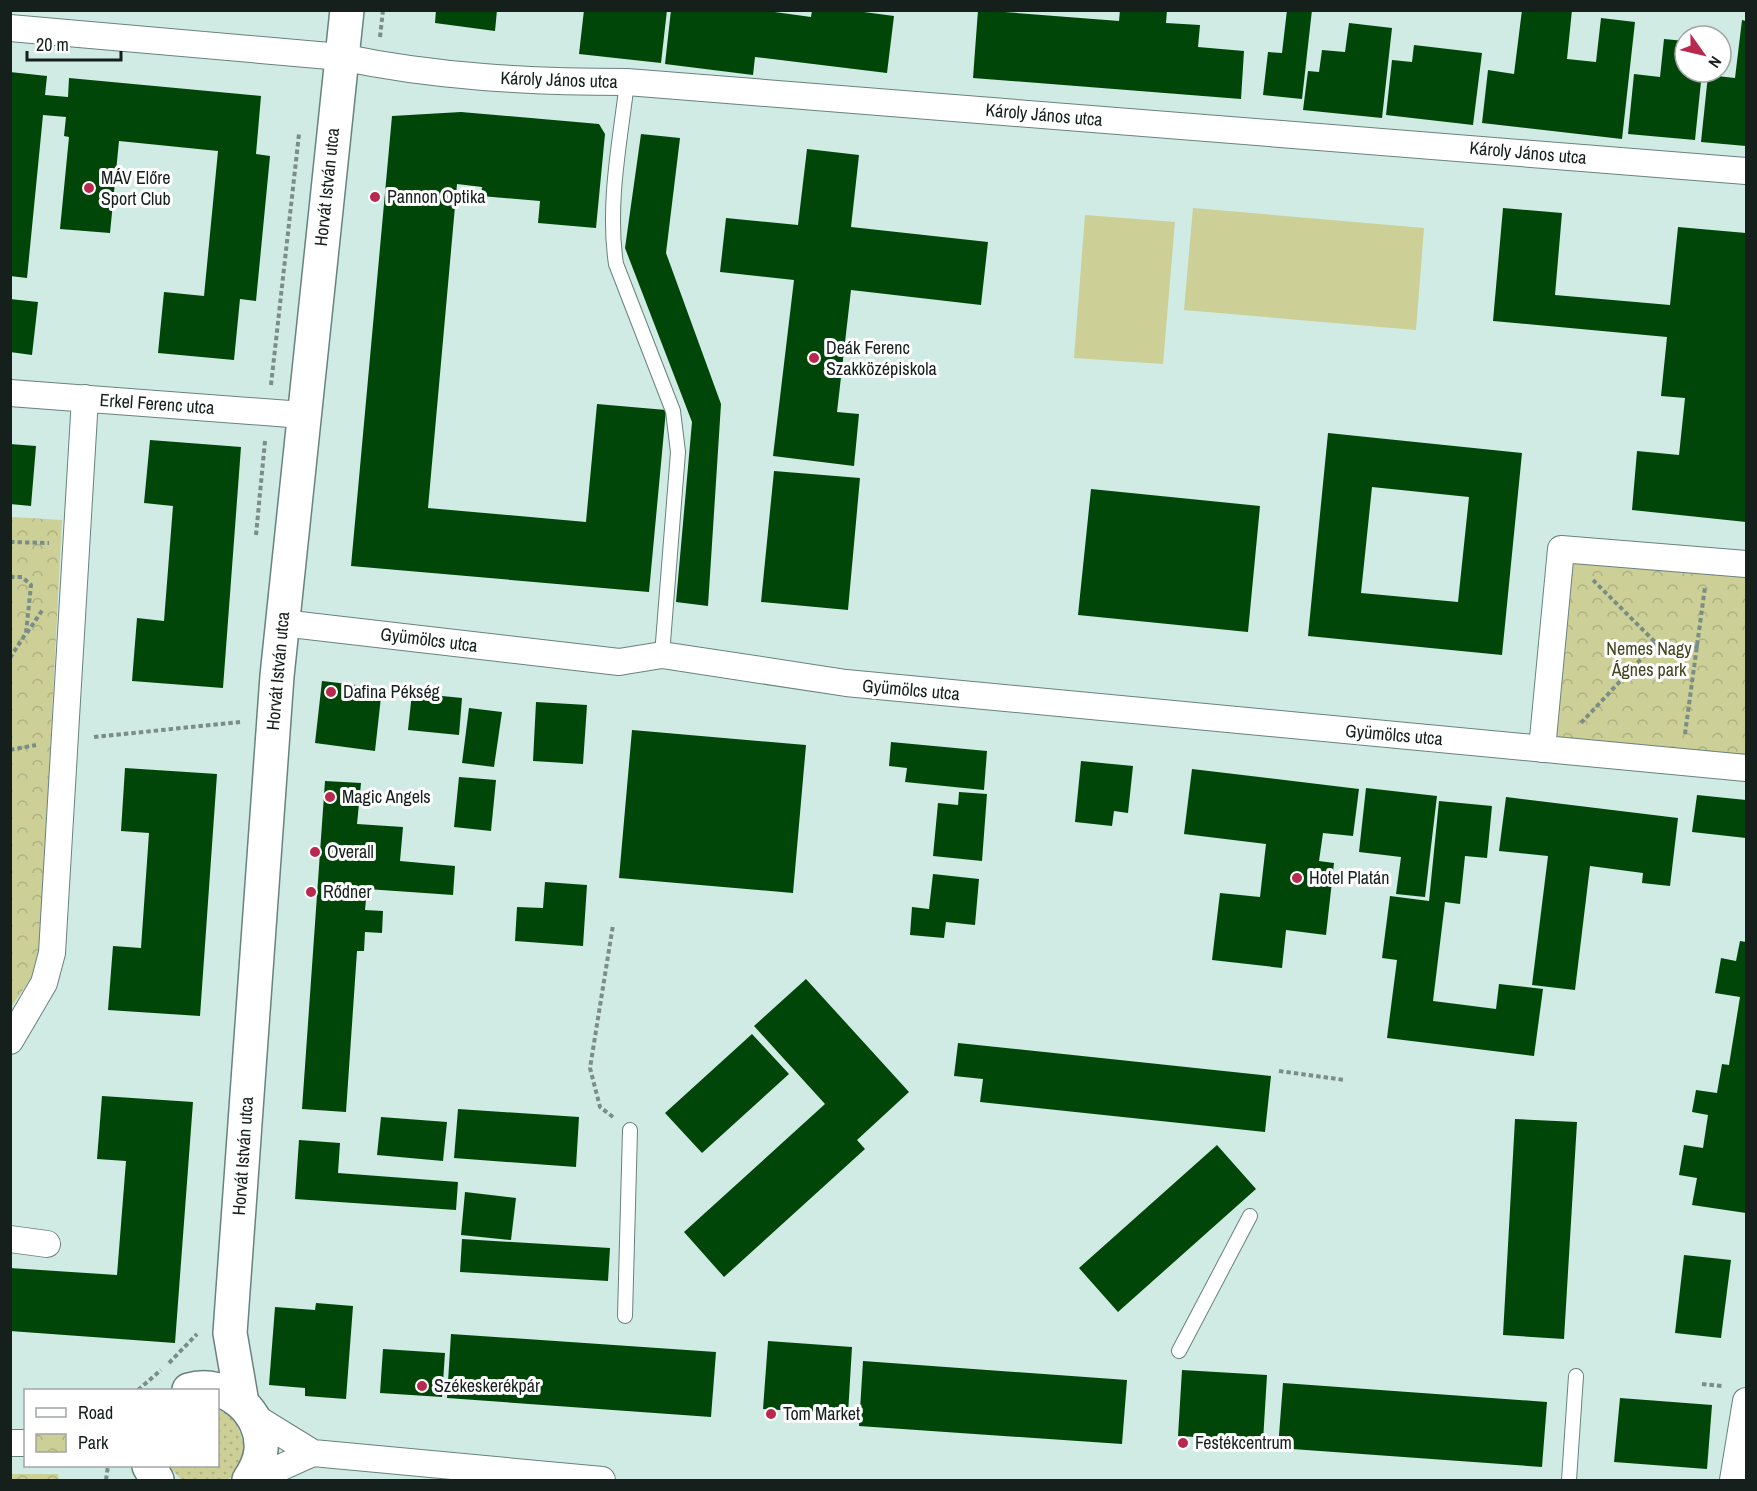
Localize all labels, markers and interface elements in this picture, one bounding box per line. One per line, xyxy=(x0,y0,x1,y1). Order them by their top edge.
scale bar xyxy=(27,24,122,62)
north arrow xyxy=(1673,24,1733,84)
text: 20 m xyxy=(36,32,69,57)
text: N xyxy=(1704,52,1727,72)
street label: Károly János utca xyxy=(500,65,618,94)
street label: Károly János utca xyxy=(985,97,1104,132)
street label: Horvát István utca xyxy=(308,126,345,247)
street label: Károly János utca xyxy=(1469,135,1588,170)
place label: MÁV Előre Sport Club xyxy=(101,165,171,211)
marker: MÁV Előre Sport Club xyxy=(82,181,96,195)
place label: Pannon Optika xyxy=(387,184,485,209)
marker: Pannon Optika xyxy=(368,190,382,204)
place label: Deák Ferenc Szakközépiskola xyxy=(826,335,937,381)
marker: Deák Ferenc Szakközépiskola xyxy=(807,351,821,365)
street label: Erkel Ferenc utca xyxy=(99,387,215,420)
street label: Horvát István utca xyxy=(260,611,295,731)
street label: Gyümölcs utca xyxy=(379,621,479,658)
park label: Nemes Nagy Ágnes park xyxy=(1606,636,1692,682)
street label: Gyümölcs utca xyxy=(861,673,961,706)
place label: Dafina Pékség xyxy=(343,679,441,704)
marker: Dafina Pékség xyxy=(324,685,338,699)
street label: Gyümölcs utca xyxy=(1344,718,1444,751)
place label: Magic Angels xyxy=(342,784,431,809)
marker: Magic Angels xyxy=(323,790,337,804)
place label: Overall xyxy=(327,839,374,864)
marker: Overall xyxy=(308,845,322,859)
place label: Hotel Platán xyxy=(1309,865,1389,890)
marker: Hotel Platán xyxy=(1290,871,1304,885)
place label: Rődner xyxy=(323,879,371,904)
marker: Rődner xyxy=(304,885,318,899)
street label: Horvát István utca xyxy=(226,1096,259,1216)
place label: Székeskerékpár xyxy=(434,1373,540,1398)
marker: Székeskerékpár xyxy=(415,1379,429,1393)
legend xyxy=(24,1389,219,1467)
text: Road xyxy=(78,1400,113,1425)
place label: Tom Market xyxy=(783,1401,860,1426)
marker: Tom Market xyxy=(764,1407,778,1421)
text: Park xyxy=(78,1430,109,1455)
place label: Festékcentrum xyxy=(1195,1430,1292,1455)
marker: Festékcentrum xyxy=(1176,1436,1190,1450)

